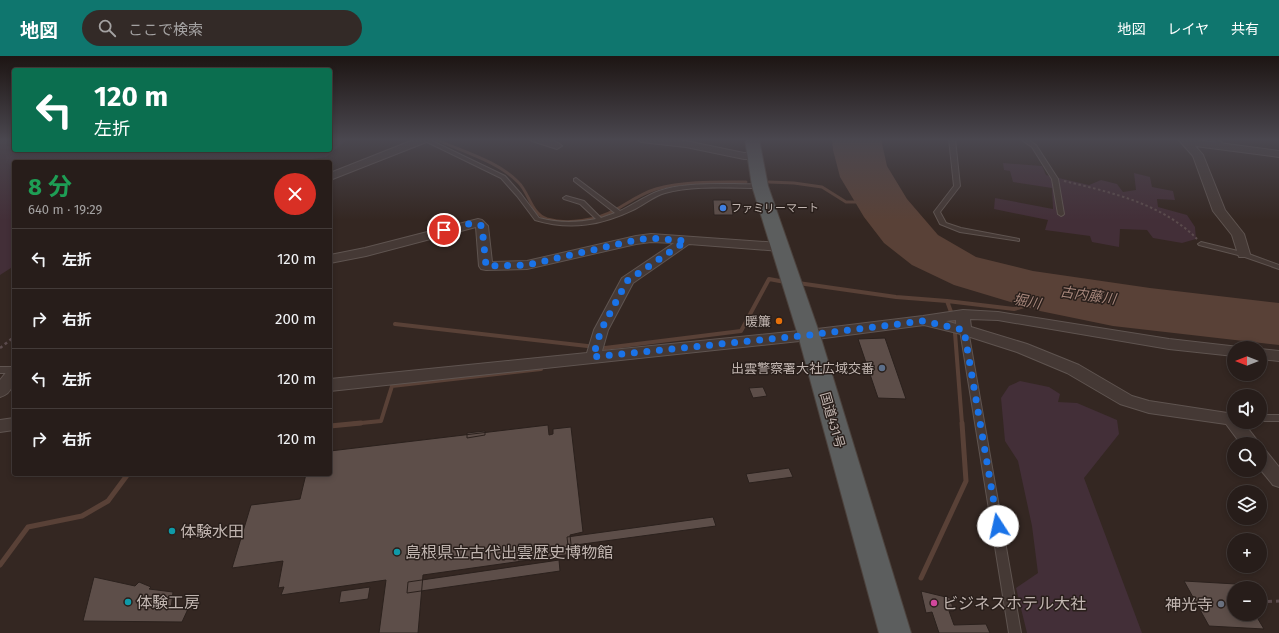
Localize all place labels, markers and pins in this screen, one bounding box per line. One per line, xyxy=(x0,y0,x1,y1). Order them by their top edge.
place label: ファミリーマート xyxy=(731,202,819,215)
marker: ファミリーマート xyxy=(718,203,728,213)
pin xyxy=(427,213,461,247)
place label: 暖簾 xyxy=(745,314,771,329)
marker: 暖簾 xyxy=(774,316,784,326)
place label: 出雲警察署大社広域交番 xyxy=(731,361,874,376)
marker: 出雲警察署大社広域交番 xyxy=(877,363,887,373)
place label: 体験水田 xyxy=(180,522,244,541)
marker: 体験水田 xyxy=(167,526,177,536)
place label: 島根県立古代出雲歴史博物館 xyxy=(405,543,613,562)
marker: 島根県立古代出雲歴史博物館 xyxy=(392,547,402,557)
place label: 体験工房 xyxy=(136,593,200,612)
place label: ビジネスホテル大社 xyxy=(942,594,1086,613)
place label: 神光寺 xyxy=(1165,595,1213,614)
marker: 体験工房 xyxy=(123,597,133,607)
marker: ビジネスホテル大社 xyxy=(929,598,939,608)
marker: 神光寺 xyxy=(1216,599,1226,609)

